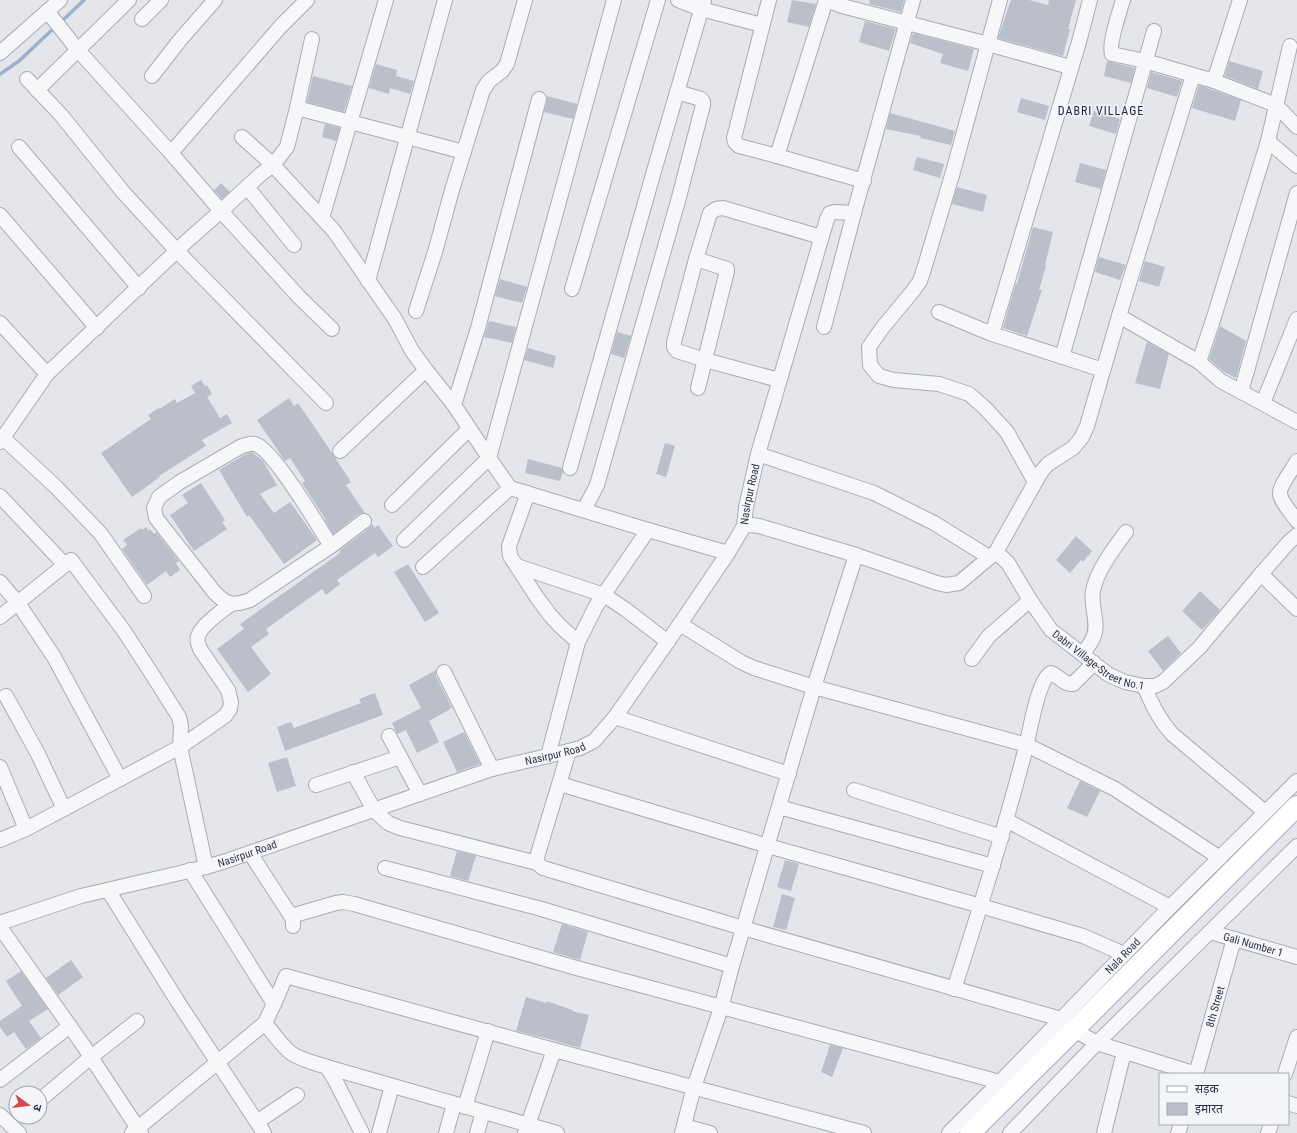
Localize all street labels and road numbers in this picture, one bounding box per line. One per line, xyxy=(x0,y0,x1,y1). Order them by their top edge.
street label: Nasirpur Road xyxy=(738,463,763,525)
street label: Dabri Village-Street No.1 xyxy=(1050,627,1145,693)
street label: Nasirpur Road xyxy=(524,740,588,768)
street label: Nasirpur Road xyxy=(216,838,279,870)
street label: Gali Number 1 xyxy=(1222,930,1285,960)
street label: Nala Road xyxy=(1103,936,1143,977)
street label: 8th Street xyxy=(1203,985,1227,1029)

